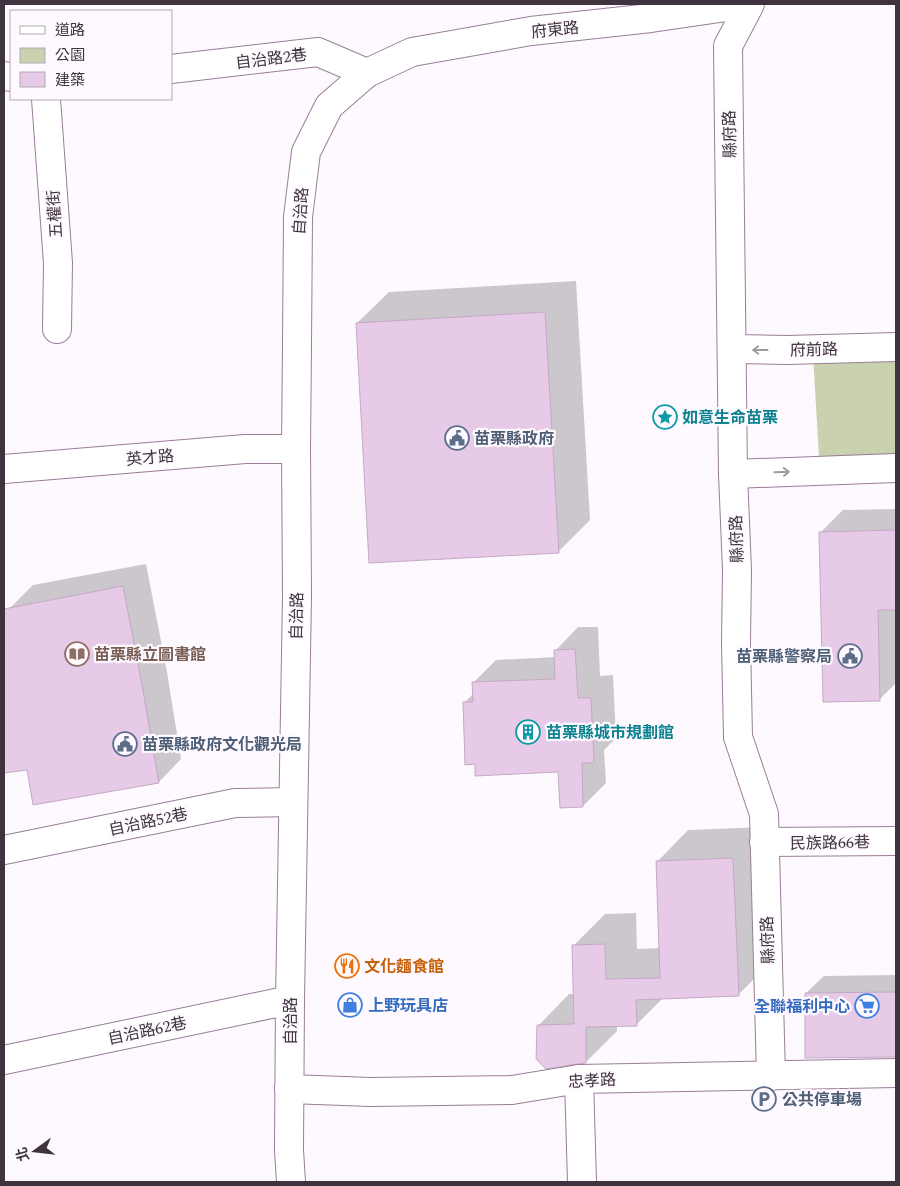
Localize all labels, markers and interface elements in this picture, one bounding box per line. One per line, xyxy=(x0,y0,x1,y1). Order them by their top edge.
legend xyxy=(10,10,172,100)
street label: 府東路 xyxy=(530,16,580,44)
text: 道路 xyxy=(55,19,85,42)
street label: 自治路2巷 xyxy=(234,43,308,75)
text: 公園 xyxy=(55,44,85,67)
text: 建築 xyxy=(55,69,85,92)
street label: 縣府路 xyxy=(718,110,742,158)
street label: 自治路 xyxy=(287,186,315,236)
street label: 五權街 xyxy=(41,189,69,239)
street label: 府前路 xyxy=(790,338,838,362)
one-way arrow xyxy=(752,345,768,355)
place icon: 如意生命苗栗 xyxy=(652,404,678,430)
place label: 如意生命苗栗 xyxy=(682,406,778,430)
public building icon: 苗栗縣政府 xyxy=(444,425,470,451)
place label: 苗栗縣政府 xyxy=(474,427,554,451)
street label: 英才路 xyxy=(125,444,175,472)
one-way arrow xyxy=(773,468,789,477)
street label: 縣府路 xyxy=(724,515,750,563)
street label: 自治路 xyxy=(285,592,309,640)
library icon: 苗栗縣立圖書館 xyxy=(64,641,90,667)
place label: 苗栗縣立圖書館 xyxy=(94,643,206,667)
public building icon: 苗栗縣警察局 xyxy=(837,643,863,669)
place label: 苗栗縣警察局 xyxy=(736,645,832,669)
building icon: 苗栗縣城市規劃館 xyxy=(515,719,541,745)
place label: 苗栗縣城市規劃館 xyxy=(546,721,674,745)
public building icon: 苗栗縣政府文化觀光局 xyxy=(112,731,138,757)
place label: 苗栗縣政府文化觀光局 xyxy=(142,733,302,757)
street label: 自治路52巷 xyxy=(107,802,190,842)
street label: 民族路66巷 xyxy=(790,830,870,856)
street label: 縣府路 xyxy=(755,916,781,964)
restaurant icon: 文化麵食館 xyxy=(334,953,360,979)
place label: 文化麵食館 xyxy=(364,955,444,979)
shop icon: 上野玩具店 xyxy=(337,992,363,1018)
supermarket icon: 全聯福利中心 xyxy=(854,993,880,1019)
place label: 上野玩具店 xyxy=(368,994,448,1018)
place label: 全聯福利中心 xyxy=(754,995,850,1019)
street label: 自治路 xyxy=(279,997,303,1045)
street label: 自治路62巷 xyxy=(106,1011,189,1051)
street label: 忠孝路 xyxy=(567,1068,617,1094)
parking icon: 公共停車場 xyxy=(751,1086,777,1112)
place label: 公共停車場 xyxy=(782,1088,862,1112)
north arrow xyxy=(10,1126,60,1176)
text: 北 xyxy=(11,1145,35,1164)

